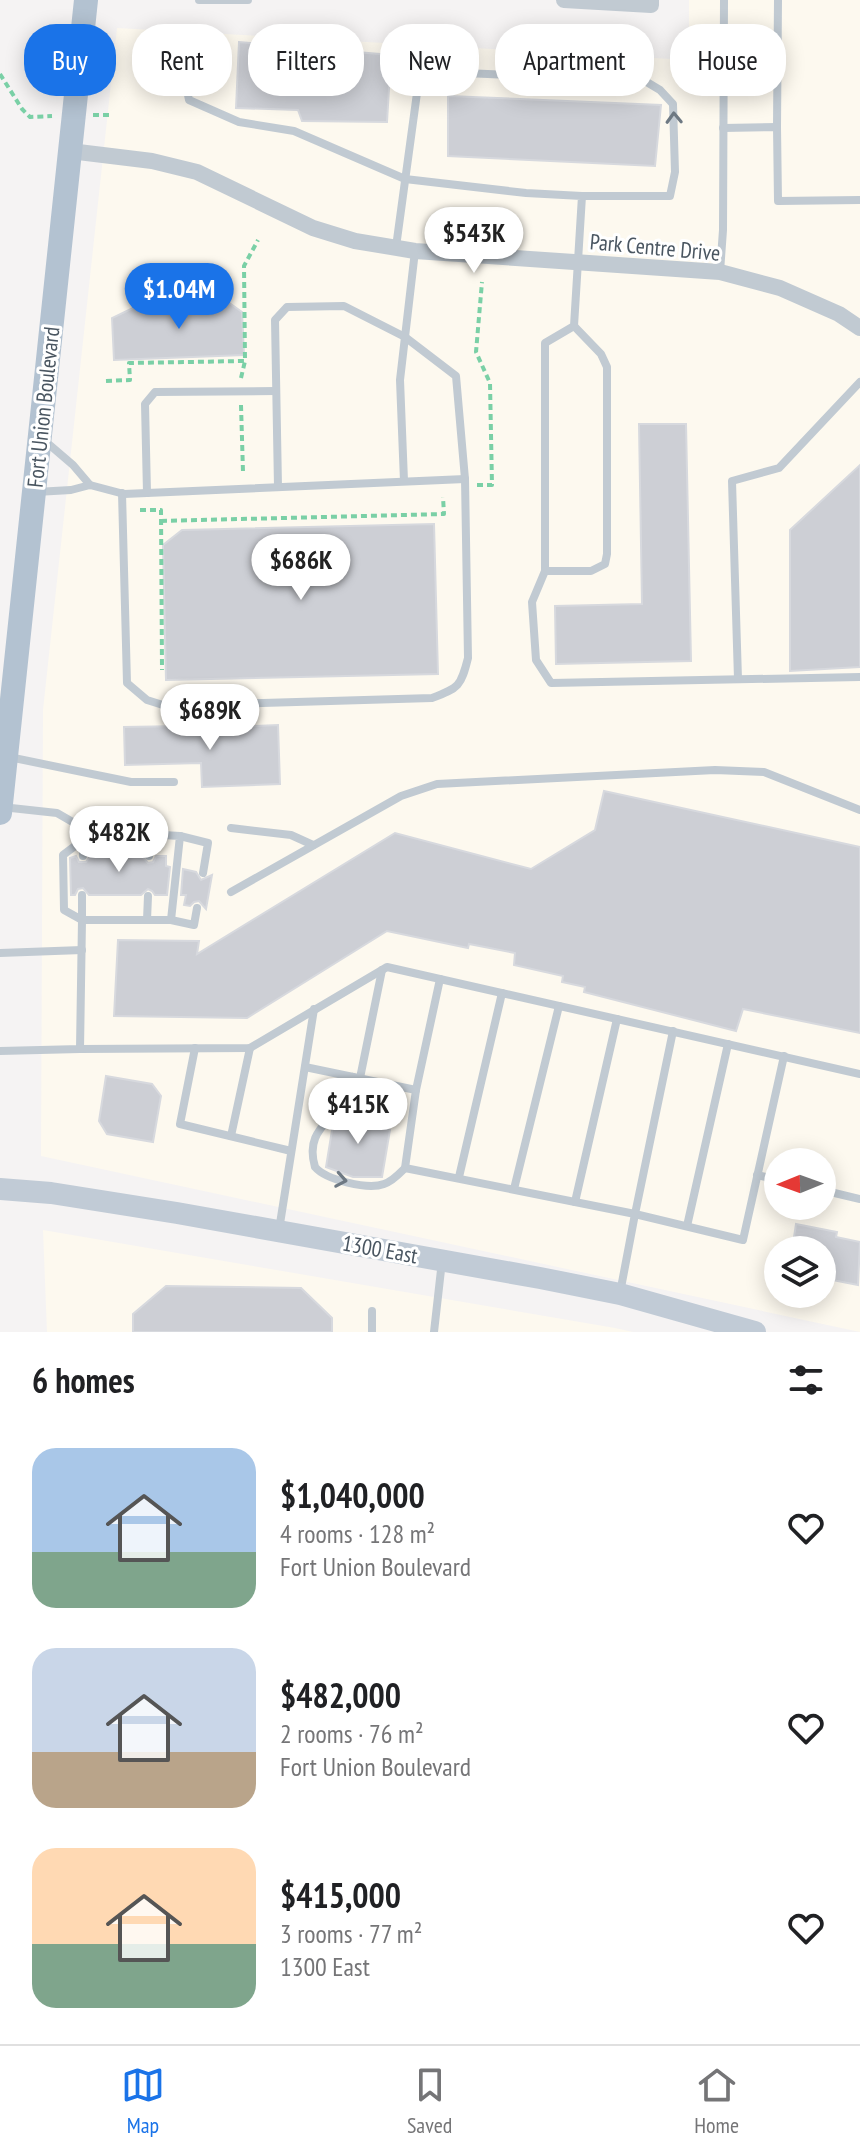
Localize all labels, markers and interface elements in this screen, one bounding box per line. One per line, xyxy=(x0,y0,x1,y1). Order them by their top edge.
chip: Buy xyxy=(24,24,116,96)
chip: Rent xyxy=(132,24,232,96)
chip: Filters xyxy=(248,24,364,96)
chip: New xyxy=(380,24,479,96)
chip: Apartment xyxy=(495,24,654,96)
chip: House xyxy=(670,24,786,96)
one-way arrow xyxy=(665,111,682,124)
pin: $543K xyxy=(418,207,530,275)
text: $543K xyxy=(442,216,506,249)
street label: Park Centre Drive xyxy=(589,227,721,267)
pin: $1.04M xyxy=(114,263,244,331)
text: $1.04M xyxy=(143,272,215,305)
street label: Fort Union Boulevard xyxy=(21,325,65,489)
pin: $686K xyxy=(245,534,357,602)
text: $686K xyxy=(269,543,333,576)
pin: $689K xyxy=(154,684,266,752)
text: $689K xyxy=(178,693,242,726)
pin: $482K xyxy=(63,806,175,874)
text: $482K xyxy=(87,815,151,848)
pin: $415K xyxy=(302,1078,414,1146)
text: $415K xyxy=(326,1087,390,1120)
north arrow xyxy=(764,1148,836,1220)
map controls xyxy=(764,1148,836,1308)
one-way arrow xyxy=(335,1171,348,1188)
street label: 1300 East xyxy=(340,1229,420,1269)
button: layers xyxy=(764,1236,836,1308)
text: 6 homes xyxy=(32,1358,135,1402)
icon: filters xyxy=(784,1358,828,1402)
text: $1,040,000 xyxy=(280,1473,425,1517)
icon: home xyxy=(96,1480,192,1576)
icon: heart xyxy=(784,1506,828,1550)
text: 4 rooms · 128 m² xyxy=(280,1517,435,1550)
text: Fort Union Boulevard xyxy=(280,1550,471,1583)
text: $482,000 xyxy=(280,1673,401,1717)
icon: home xyxy=(96,1680,192,1776)
icon: heart xyxy=(784,1706,828,1750)
text: 2 rooms · 76 m² xyxy=(280,1717,424,1750)
text: Fort Union Boulevard xyxy=(280,1750,471,1783)
text: $415,000 xyxy=(280,1873,401,1917)
icon: home xyxy=(96,1880,192,1976)
icon: heart xyxy=(784,1906,828,1950)
text: 3 rooms · 77 m² xyxy=(280,1917,422,1950)
text: 1300 East xyxy=(280,1950,370,1983)
tab: Map xyxy=(121,2063,165,2139)
tab: Saved xyxy=(407,2063,452,2139)
tab: Home xyxy=(694,2063,739,2139)

